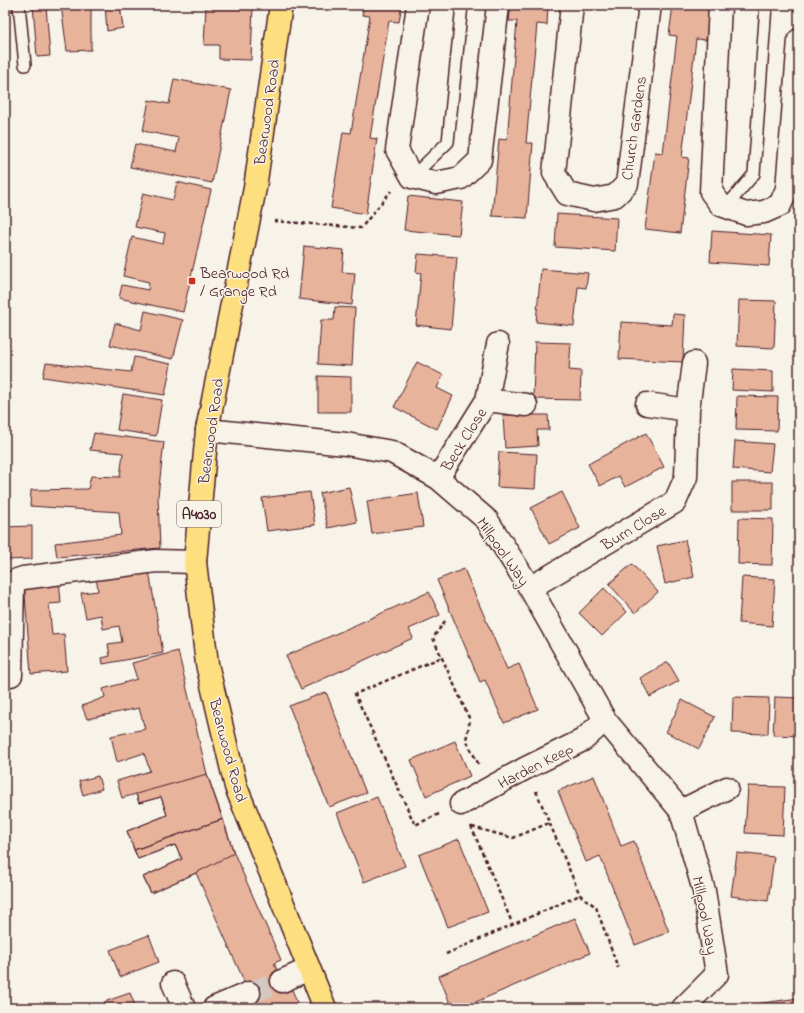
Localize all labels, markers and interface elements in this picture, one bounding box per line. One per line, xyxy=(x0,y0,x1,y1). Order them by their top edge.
street label: Bearwood Road xyxy=(249,58,287,168)
street label: Church Gardens xyxy=(616,75,654,182)
place label: Bearwood Rd / Grange Rd xyxy=(199,262,289,304)
marker: Bearwood Rd / Grange Rd xyxy=(187,276,197,286)
street label: Bearwood Road xyxy=(193,377,231,487)
street label: Beck Close xyxy=(435,403,494,477)
street label: Burn Close xyxy=(596,500,672,558)
road number: A4030 xyxy=(177,501,221,527)
street label: Millpool Way xyxy=(470,513,535,592)
street label: Bearwood Road xyxy=(201,695,252,805)
street label: Harden Keep xyxy=(494,737,578,796)
street label: Millpool Way xyxy=(685,874,723,957)

